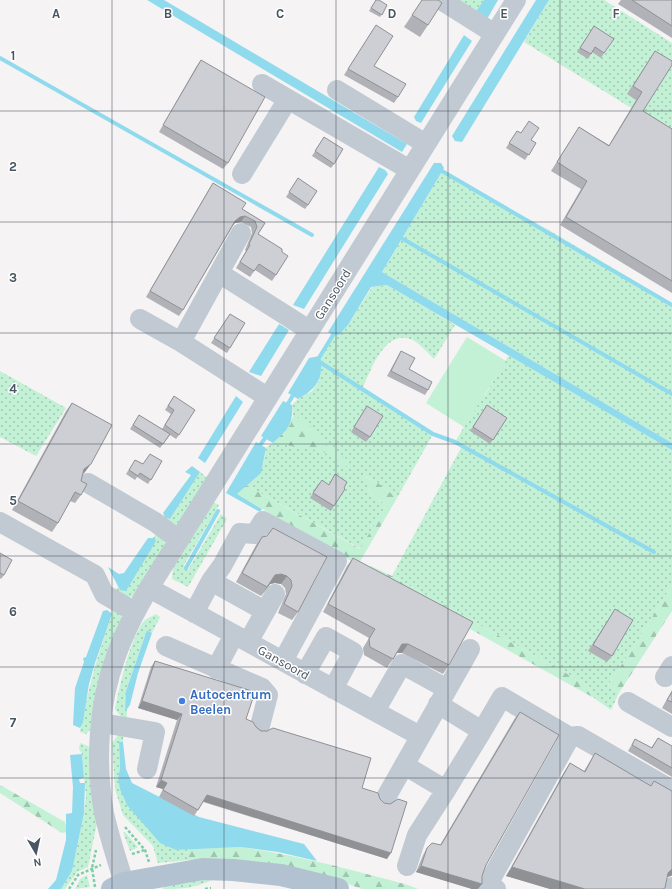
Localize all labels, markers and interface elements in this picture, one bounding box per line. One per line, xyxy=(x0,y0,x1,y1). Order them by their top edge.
text: A xyxy=(52,6,60,21)
text: B xyxy=(164,6,172,21)
text: C xyxy=(276,6,284,21)
text: D xyxy=(388,6,397,21)
text: E xyxy=(500,6,508,21)
text: F xyxy=(612,6,620,21)
text: 1 xyxy=(11,48,15,63)
text: 2 xyxy=(9,159,17,174)
street label: Gansoord xyxy=(311,266,354,322)
text: 3 xyxy=(9,270,17,285)
text: 4 xyxy=(9,381,17,396)
text: 5 xyxy=(9,493,17,508)
text: 6 xyxy=(9,604,17,619)
street label: Gansoord xyxy=(255,642,312,683)
place label: Autocentrum Beelen xyxy=(190,687,271,717)
marker: Autocentrum Beelen xyxy=(177,696,187,706)
text: 7 xyxy=(10,715,17,730)
north arrow xyxy=(16,833,56,873)
text: N xyxy=(33,855,42,869)

